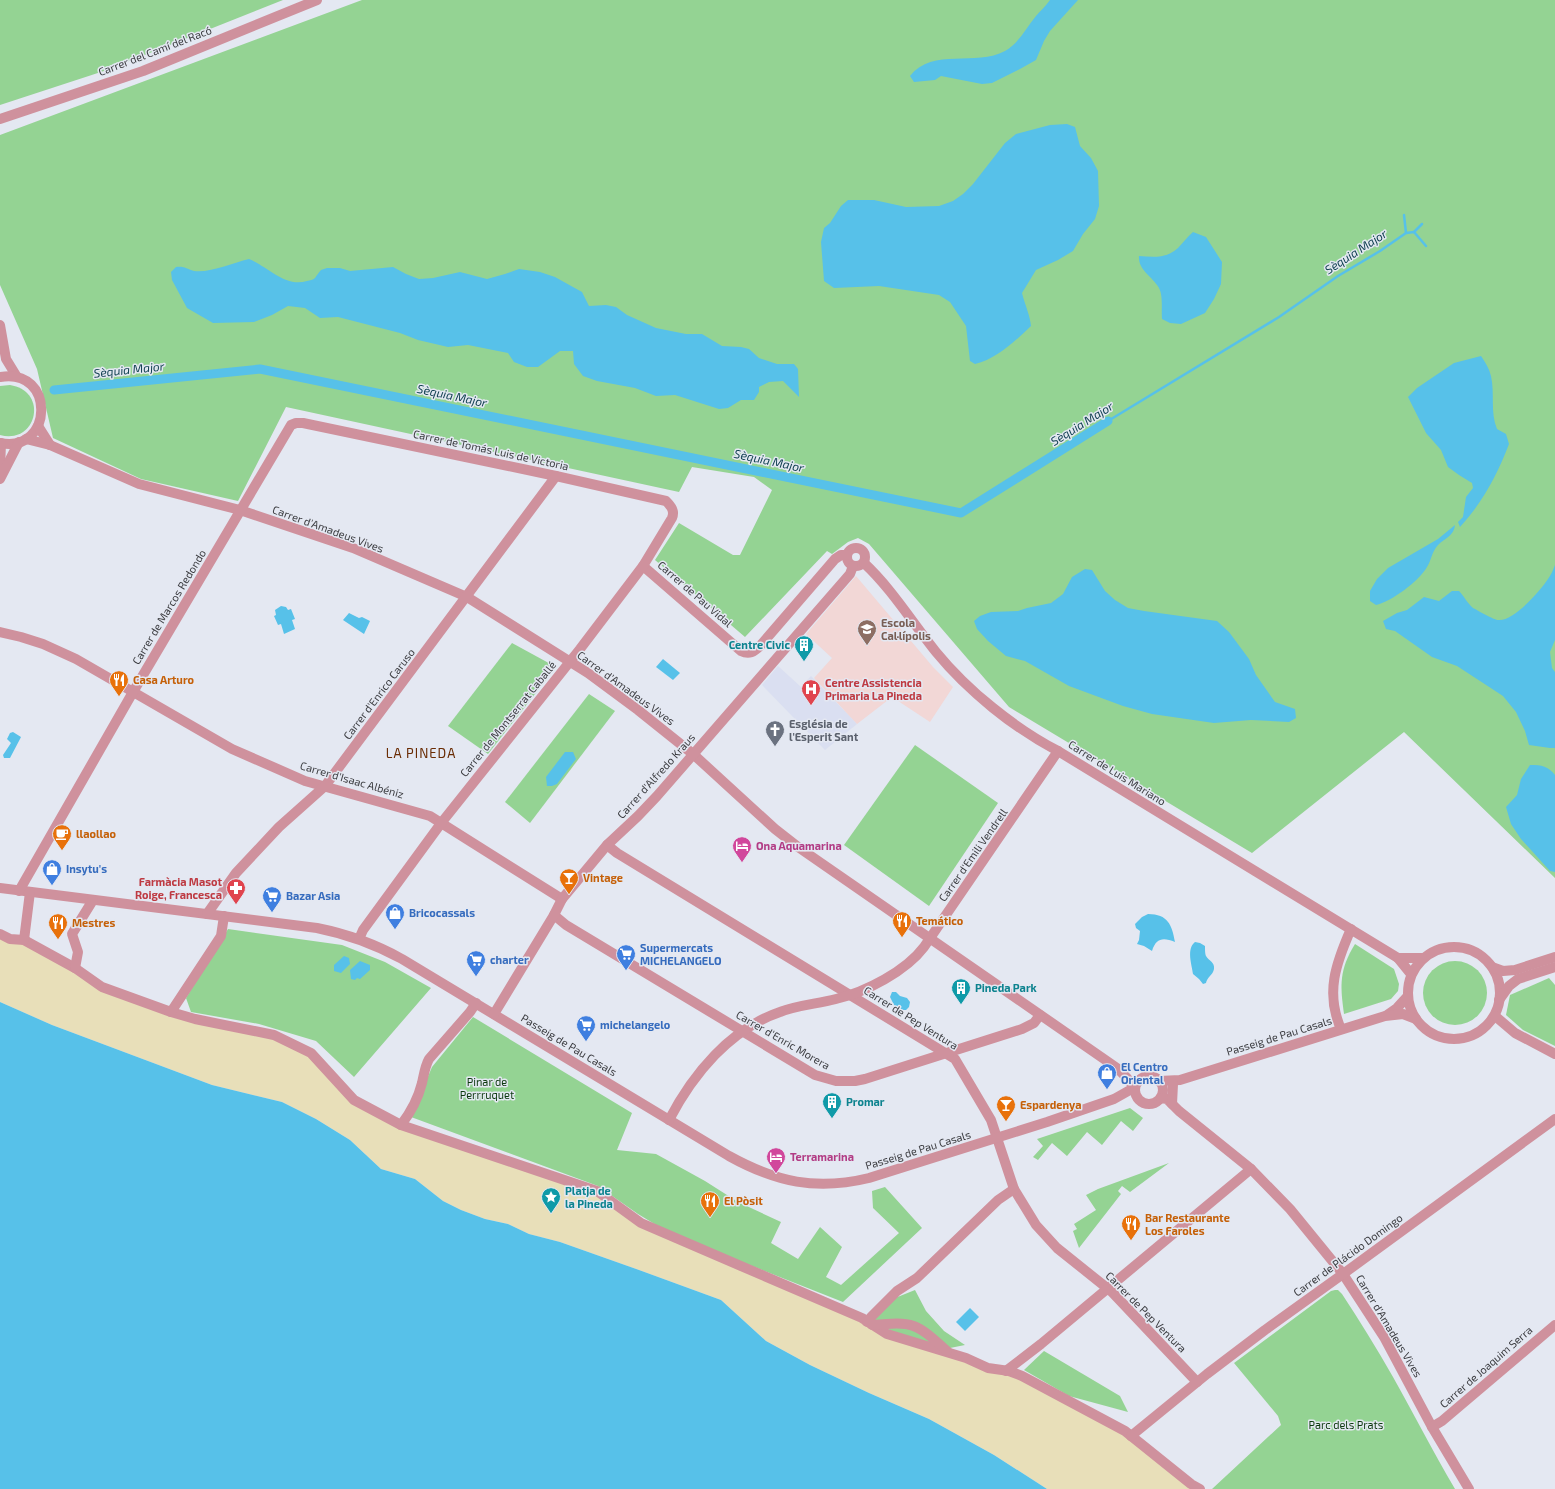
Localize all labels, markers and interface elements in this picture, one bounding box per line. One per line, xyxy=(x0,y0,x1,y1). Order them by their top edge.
street label: Carrer del Camí del Racó xyxy=(96,23,213,78)
water label: Sèquia Major xyxy=(1322,226,1390,277)
water label: Sèquia Major xyxy=(93,358,165,381)
water label: Sèquia Major xyxy=(416,381,489,410)
water label: Sèquia Major xyxy=(1048,398,1116,449)
street label: Carrer de Tomás Luis de Victoria xyxy=(412,427,570,472)
water label: Sèquia Major xyxy=(733,446,806,475)
street label: Carrer d'Amadeus Vives xyxy=(271,502,386,555)
street label: Carrer de Marcos Redondo xyxy=(129,547,208,667)
street label: Carrer de Pau Vidal xyxy=(656,558,736,630)
place label: Escola Cal·lípolis xyxy=(881,616,931,642)
school or university icon: Escola Cal·lípolis xyxy=(856,618,878,646)
building icon: Centre Civic xyxy=(793,634,815,662)
place label: Centre Civic xyxy=(729,638,790,651)
street label: Carrer d'Enrico Caruso xyxy=(340,646,417,742)
street label: Carrer d'Amadeus Vives xyxy=(575,648,678,728)
street label: Carrer de Montserrat Caballé xyxy=(457,658,558,779)
restaurant icon: Casa Arturo xyxy=(108,669,130,697)
place label: Casa Arturo xyxy=(133,673,194,686)
place label: Centre Assistencia Primaria La Pineda xyxy=(825,676,922,702)
hospital icon: Centre Assistencia Primaria La Pineda xyxy=(800,678,822,706)
place label: Església de l'Esperit Sant xyxy=(789,717,859,743)
church icon: Església de l'Esperit Sant xyxy=(764,719,786,747)
street label: Carrer d'Alfredo Kraus xyxy=(614,730,698,821)
street label: Carrer de Luis Mariano xyxy=(1066,737,1168,808)
district label: LA PINEDA xyxy=(386,745,456,761)
street label: Carrer d'Isaac Albéniz xyxy=(299,758,406,801)
street label: Carrer d'Emili Vendrell xyxy=(936,805,1010,904)
cafe icon: llaollao xyxy=(51,823,73,851)
place label: llaollao xyxy=(76,827,116,840)
hotel icon: Ona Aquamarina xyxy=(731,835,753,863)
place label: Ona Aquamarina xyxy=(756,839,842,852)
shop icon: Insytu's xyxy=(41,858,63,886)
place label: Insytu's xyxy=(66,862,107,876)
bar icon: Vintage xyxy=(558,867,580,895)
place label: Vintage xyxy=(583,871,623,884)
place label: Farmàcia Masot Roige, Francesca xyxy=(135,875,222,901)
pharmacy icon: Farmàcia Masot Roige, Francesca xyxy=(225,877,247,905)
supermarket icon: Bazar Asia xyxy=(261,885,283,913)
place label: Bazar Asia xyxy=(286,889,340,902)
shop icon: Bricocassals xyxy=(384,902,406,930)
place label: Bricocassals xyxy=(409,906,475,919)
restaurant icon: Temático xyxy=(891,910,913,938)
restaurant icon: Mestres xyxy=(47,912,69,940)
place label: Temático xyxy=(916,914,964,927)
place label: Mestres xyxy=(72,916,115,929)
place label: Supermercats MICHELANGELO xyxy=(640,941,722,967)
supermarket icon: Supermercats MICHELANGELO xyxy=(615,943,637,971)
supermarket icon: charter xyxy=(465,949,487,977)
place label: charter xyxy=(490,953,529,966)
building icon: Pineda Park xyxy=(950,977,972,1005)
place label: Pineda Park xyxy=(975,981,1038,994)
street label: Carrer de Pep Ventura xyxy=(862,983,961,1052)
street label: Carrer d'Enric Morera xyxy=(734,1007,832,1072)
street label: Passeig de Pau Casals xyxy=(519,1011,620,1079)
street label: Passeig de Pau Casals xyxy=(1225,1013,1334,1058)
supermarket icon: michelangelo xyxy=(575,1014,597,1042)
place label: michelangelo xyxy=(600,1018,671,1031)
place label: El Centro Oriental xyxy=(1121,1060,1168,1086)
shop icon: El Centro Oriental xyxy=(1096,1062,1118,1090)
park label: Pinar de Perrruquet xyxy=(460,1075,514,1101)
building icon: Promar xyxy=(821,1091,843,1119)
bar icon: Espardenya xyxy=(995,1094,1017,1122)
place label: Promar xyxy=(846,1095,885,1108)
place label: Espardenya xyxy=(1020,1098,1082,1112)
street label: Passeig de Pau Casals xyxy=(864,1127,973,1172)
hotel icon: Terramarina xyxy=(765,1146,787,1174)
place label: Terramarina xyxy=(790,1150,854,1163)
place label: Platja de la Pineda xyxy=(565,1184,613,1210)
place icon: Platja de la Pineda xyxy=(540,1186,562,1214)
restaurant icon: El Pòsit xyxy=(699,1190,721,1218)
place label: El Pòsit xyxy=(724,1194,763,1207)
place label: Bar Restaurante Los Faroles xyxy=(1145,1211,1230,1237)
street label: Carrer de Plácido Domingo xyxy=(1291,1211,1405,1299)
restaurant icon: Bar Restaurante Los Faroles xyxy=(1120,1213,1142,1241)
street label: Carrer de Pep Ventura xyxy=(1103,1269,1189,1355)
street label: Carrer d'Amadeus Vives xyxy=(1354,1272,1425,1380)
street label: Carrer de Joaquim Serra xyxy=(1437,1323,1535,1410)
park label: Parc dels Prats xyxy=(1309,1418,1384,1431)

